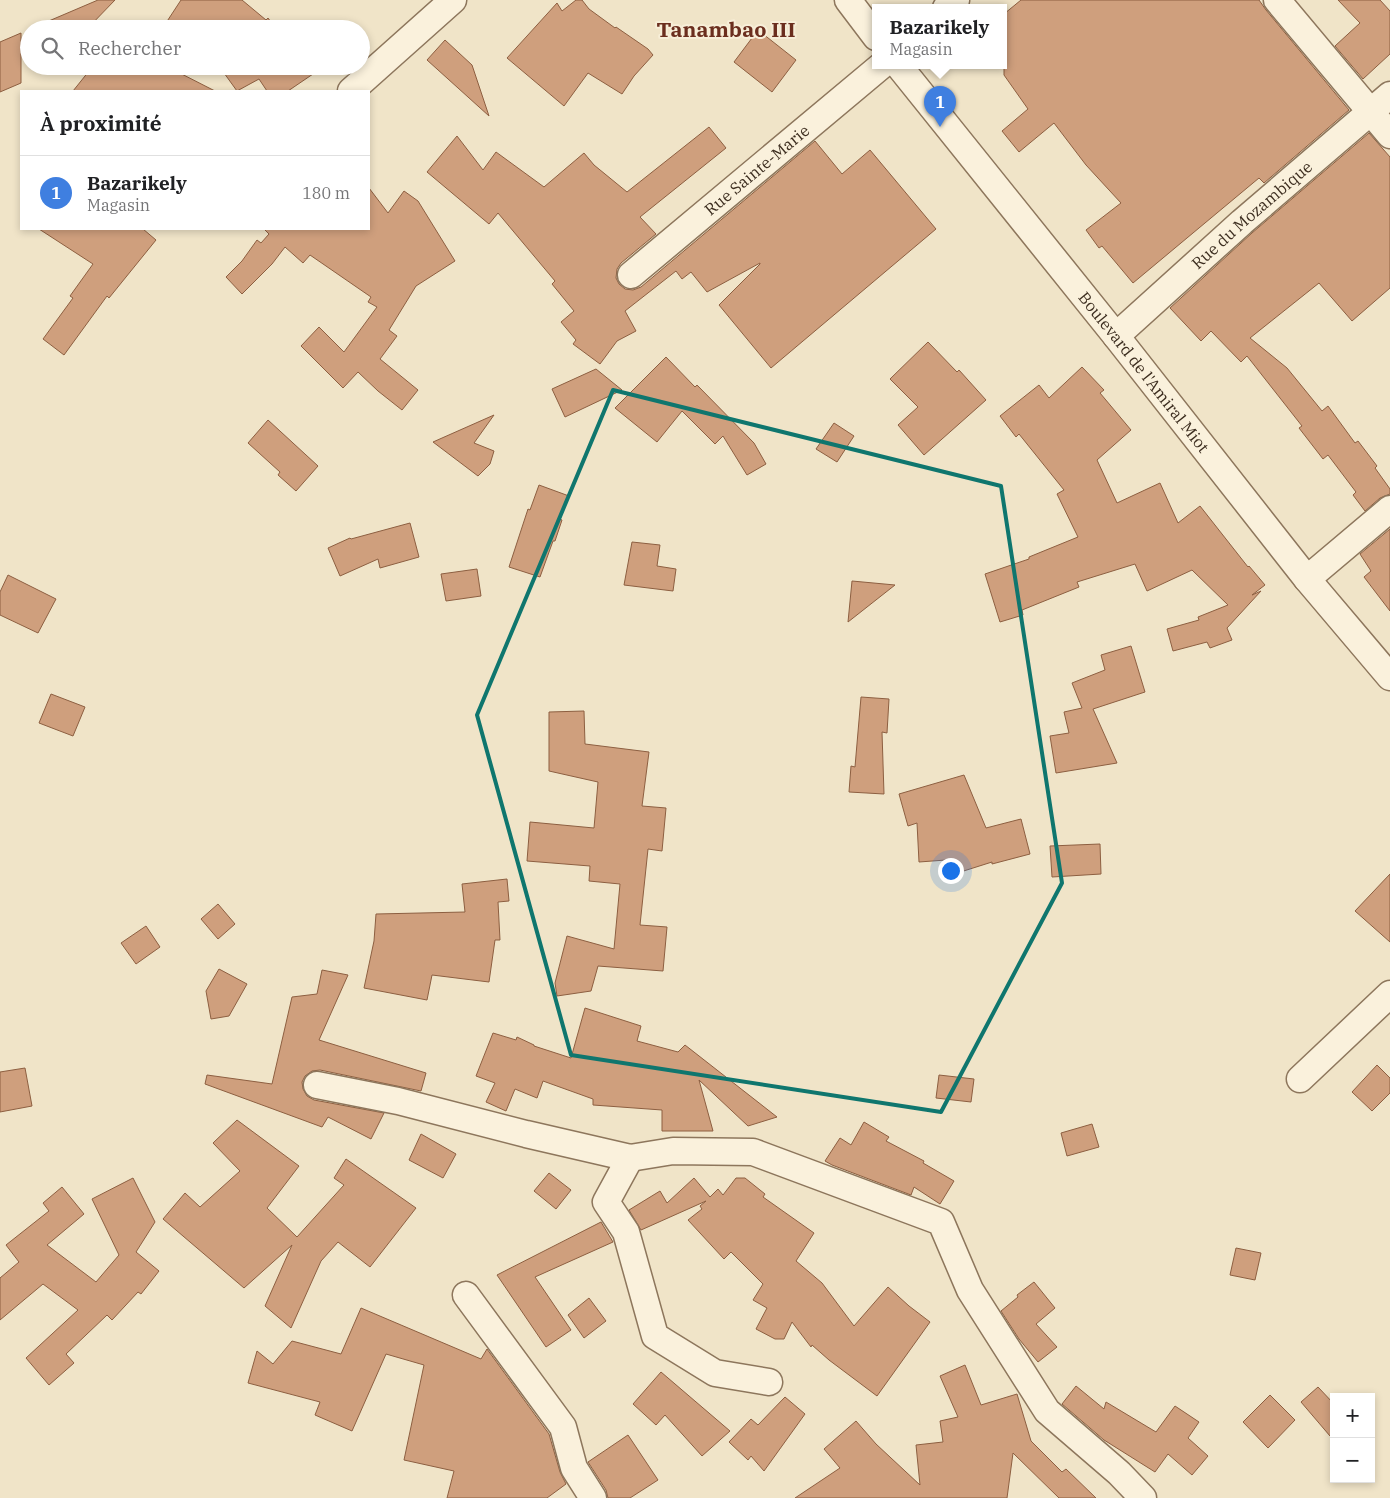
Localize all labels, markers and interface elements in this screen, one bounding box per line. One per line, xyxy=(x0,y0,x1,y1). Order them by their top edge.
popup xyxy=(872,4,1007,69)
district label: Tanambao III xyxy=(657,15,795,43)
text: Bazarikely xyxy=(890,15,989,39)
search box xyxy=(20,20,370,75)
icon: search xyxy=(38,34,66,62)
text: Rechercher xyxy=(78,36,181,60)
text: Magasin xyxy=(890,39,953,59)
pin: 1 xyxy=(924,86,956,127)
text: À proximité xyxy=(40,109,162,137)
street label: Rue Sainte-Marie xyxy=(700,120,813,219)
street label: Rue du Mozambique xyxy=(1187,156,1316,273)
text: Bazarikely xyxy=(87,171,187,195)
text: 1 xyxy=(51,183,61,203)
text: 180 m xyxy=(302,183,350,203)
text: Magasin xyxy=(87,195,150,215)
street label: Boulevard de l'Amiral Miot xyxy=(1074,288,1214,457)
your location xyxy=(938,858,964,884)
map controls xyxy=(1330,1393,1375,1483)
button: + xyxy=(1330,1393,1375,1438)
button: − xyxy=(1330,1438,1375,1483)

